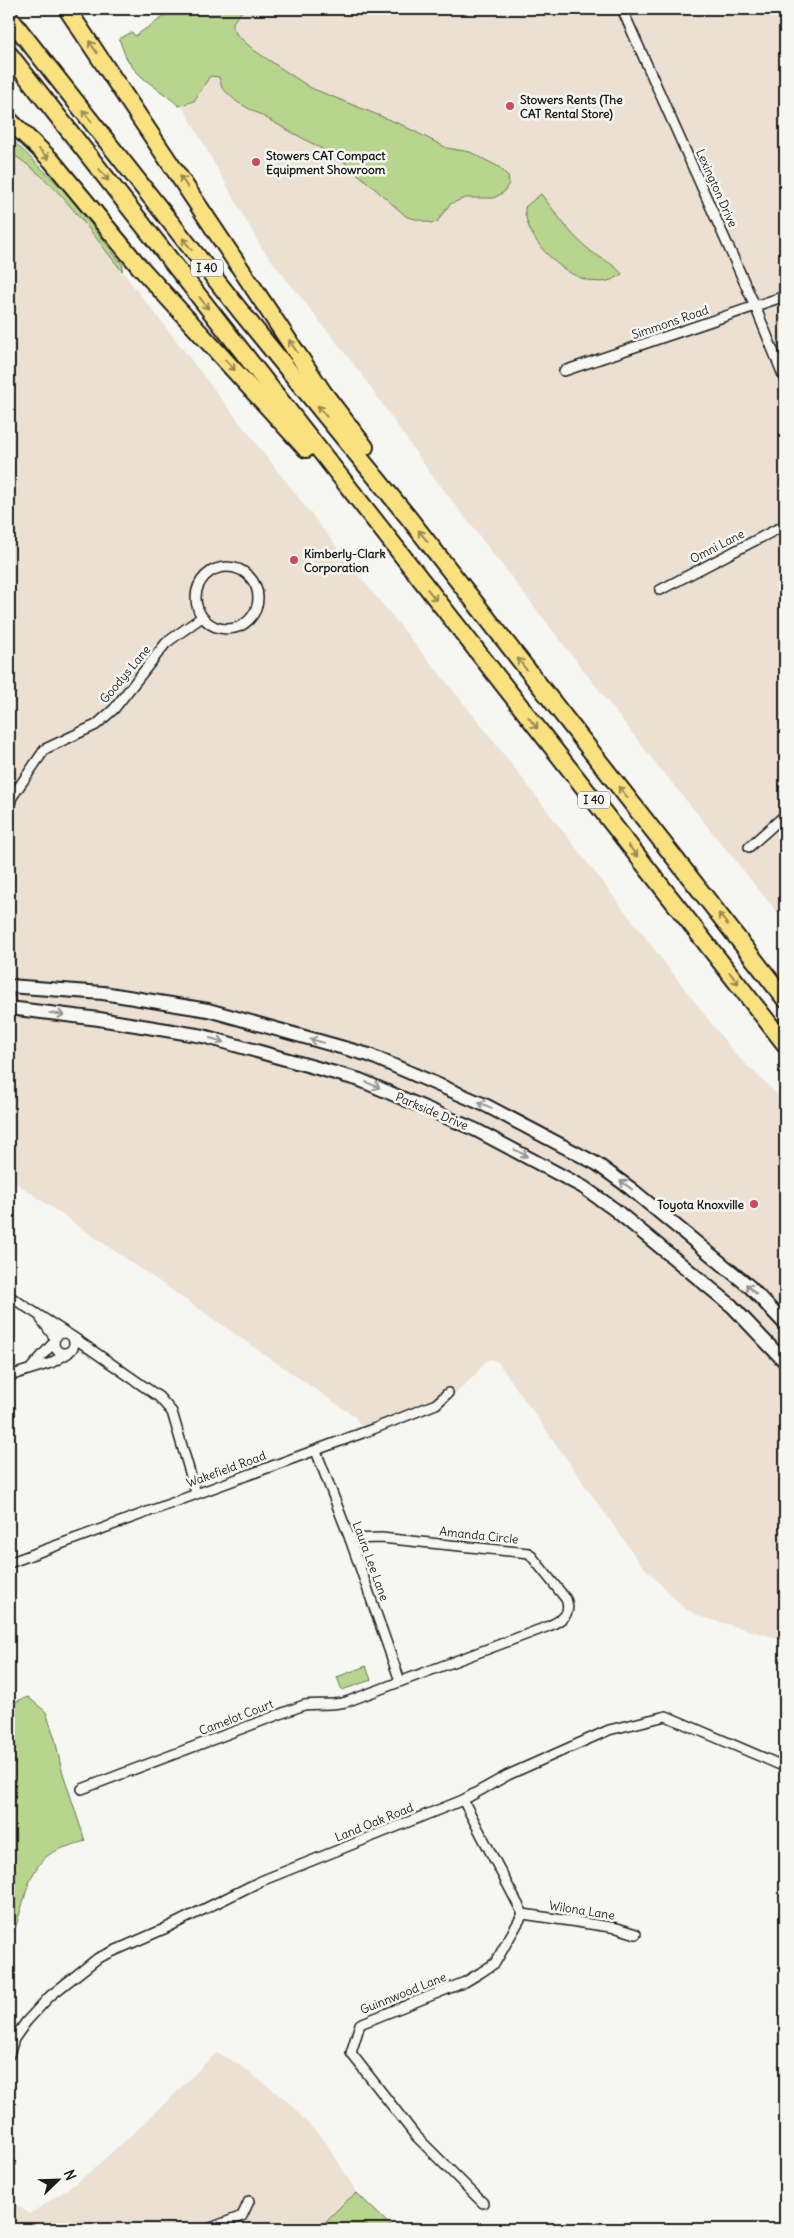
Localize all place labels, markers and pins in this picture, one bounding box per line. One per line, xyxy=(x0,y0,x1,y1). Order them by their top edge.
place label: Stowers Rents (The CAT Rental Store) xyxy=(520,92,623,122)
marker: Stowers Rents (The CAT Rental Store) xyxy=(504,100,516,112)
place label: Stowers CAT Compact Equipment Showroom xyxy=(266,148,386,178)
marker: Stowers CAT Compact Equipment Showroom xyxy=(250,156,262,168)
place label: Kimberly-Clark Corporation xyxy=(304,546,386,576)
marker: Kimberly-Clark Corporation xyxy=(288,554,300,566)
place label: Toyota Knoxville xyxy=(657,1197,745,1213)
marker: Toyota Knoxville xyxy=(748,1198,760,1210)

